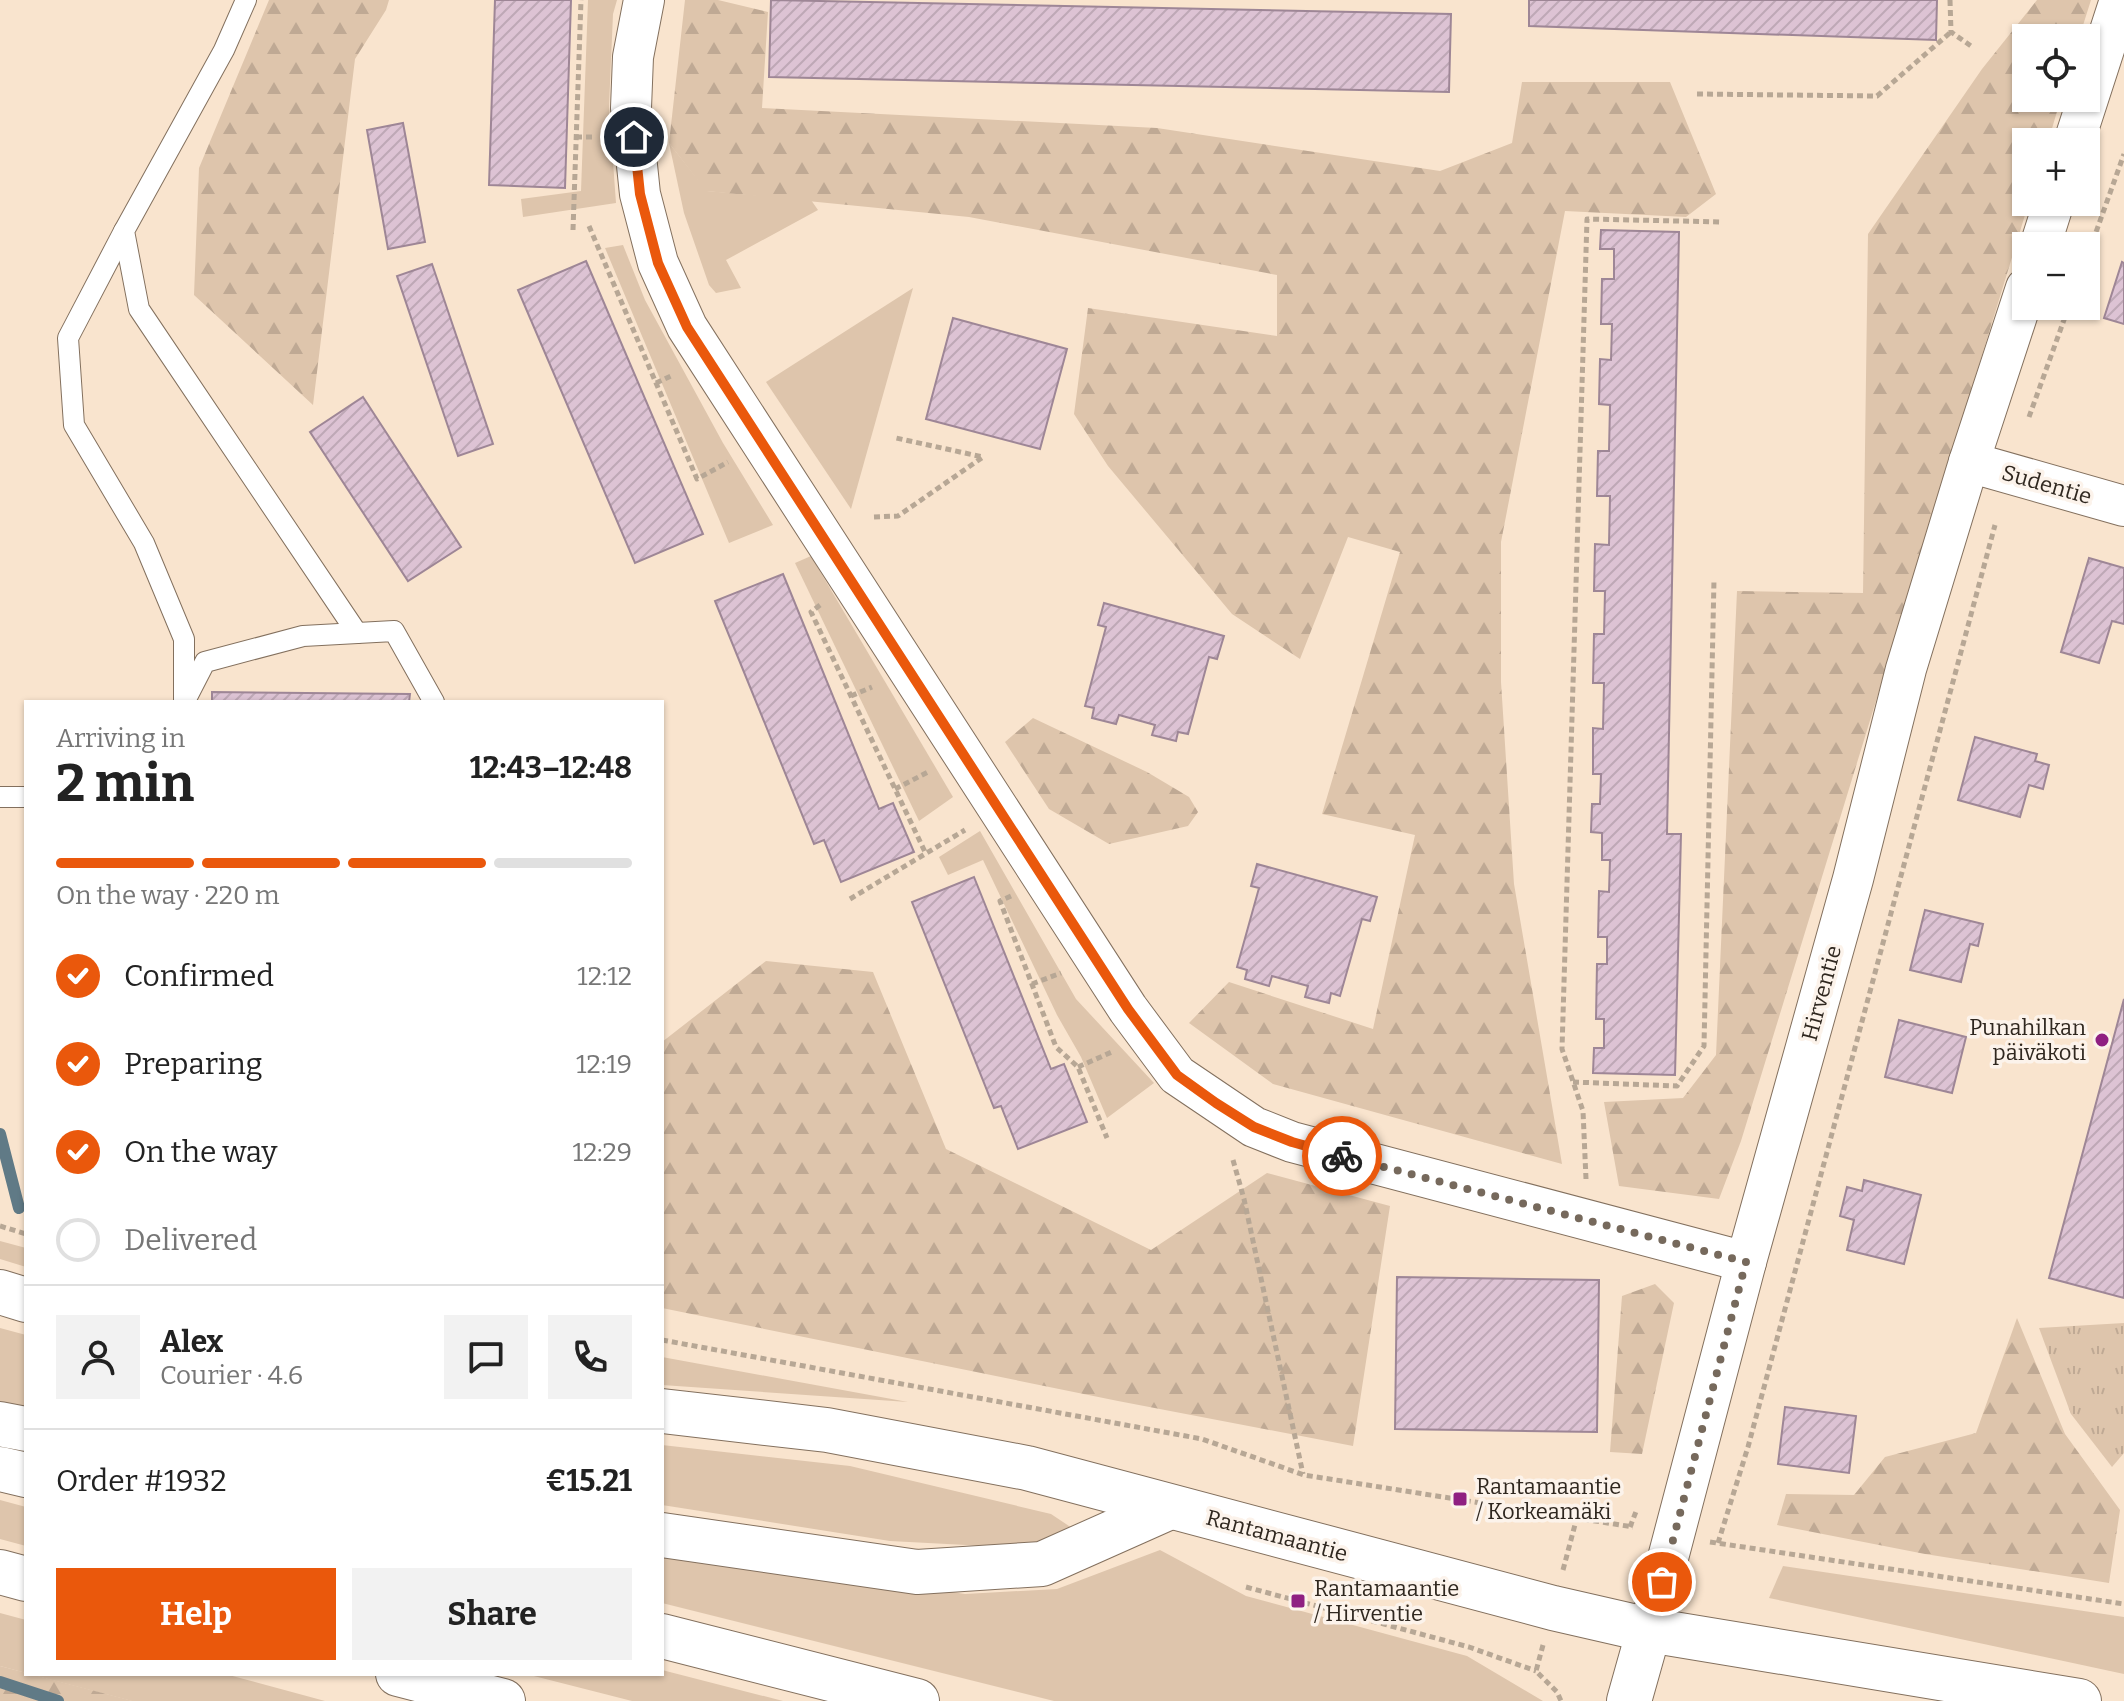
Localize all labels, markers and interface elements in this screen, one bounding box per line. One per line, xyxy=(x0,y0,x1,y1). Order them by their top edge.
map controls xyxy=(2012,24,2100,320)
button: locate xyxy=(2012,24,2100,112)
pin xyxy=(600,103,668,171)
icon: home xyxy=(612,115,656,159)
button: + xyxy=(2012,128,2100,216)
button: − xyxy=(2012,232,2100,320)
street label: Sudentie xyxy=(1999,459,2095,510)
text: Arriving in xyxy=(56,723,185,754)
text: 12:43–12:48 xyxy=(470,750,632,786)
text: 2 min xyxy=(56,752,194,815)
text: On the way · 220 m xyxy=(56,880,280,911)
street label: Hirventie xyxy=(1796,942,1847,1044)
icon: check xyxy=(56,954,100,998)
text: Confirmed xyxy=(124,958,274,994)
text: 12:12 xyxy=(577,961,632,992)
place label: Punahilkan päiväkoti xyxy=(1969,1014,2086,1066)
marker: Punahilkan päiväkoti xyxy=(2093,1031,2111,1049)
icon: check xyxy=(56,1042,100,1086)
text: Preparing xyxy=(124,1046,262,1082)
text: 12:19 xyxy=(576,1049,632,1080)
courier xyxy=(1302,1116,1382,1196)
icon: check xyxy=(56,1130,100,1174)
text: On the way xyxy=(124,1134,277,1170)
icon: bike xyxy=(1320,1134,1364,1178)
text: 12:29 xyxy=(572,1137,632,1168)
text: Delivered xyxy=(124,1222,257,1258)
button: person xyxy=(56,1315,140,1399)
button: chat xyxy=(444,1315,528,1399)
button: phone xyxy=(548,1315,632,1399)
text: Alex xyxy=(160,1324,223,1360)
text: Courier · 4.6 xyxy=(160,1360,303,1391)
text: Order #1932 xyxy=(56,1463,227,1499)
text: €15.21 xyxy=(545,1463,632,1499)
place label: Rantamaantie / Korkeamäki xyxy=(1476,1473,1621,1525)
marker: Rantamaantie / Korkeamäki xyxy=(1451,1490,1469,1508)
street label: Rantamaantie xyxy=(1203,1504,1351,1567)
pin xyxy=(1628,1548,1696,1616)
icon: bag xyxy=(1640,1560,1684,1604)
button: Help xyxy=(56,1568,336,1660)
button: Share xyxy=(352,1568,632,1660)
place label: Rantamaantie / Hirventie xyxy=(1314,1575,1459,1627)
marker: Rantamaantie / Hirventie xyxy=(1289,1592,1307,1610)

